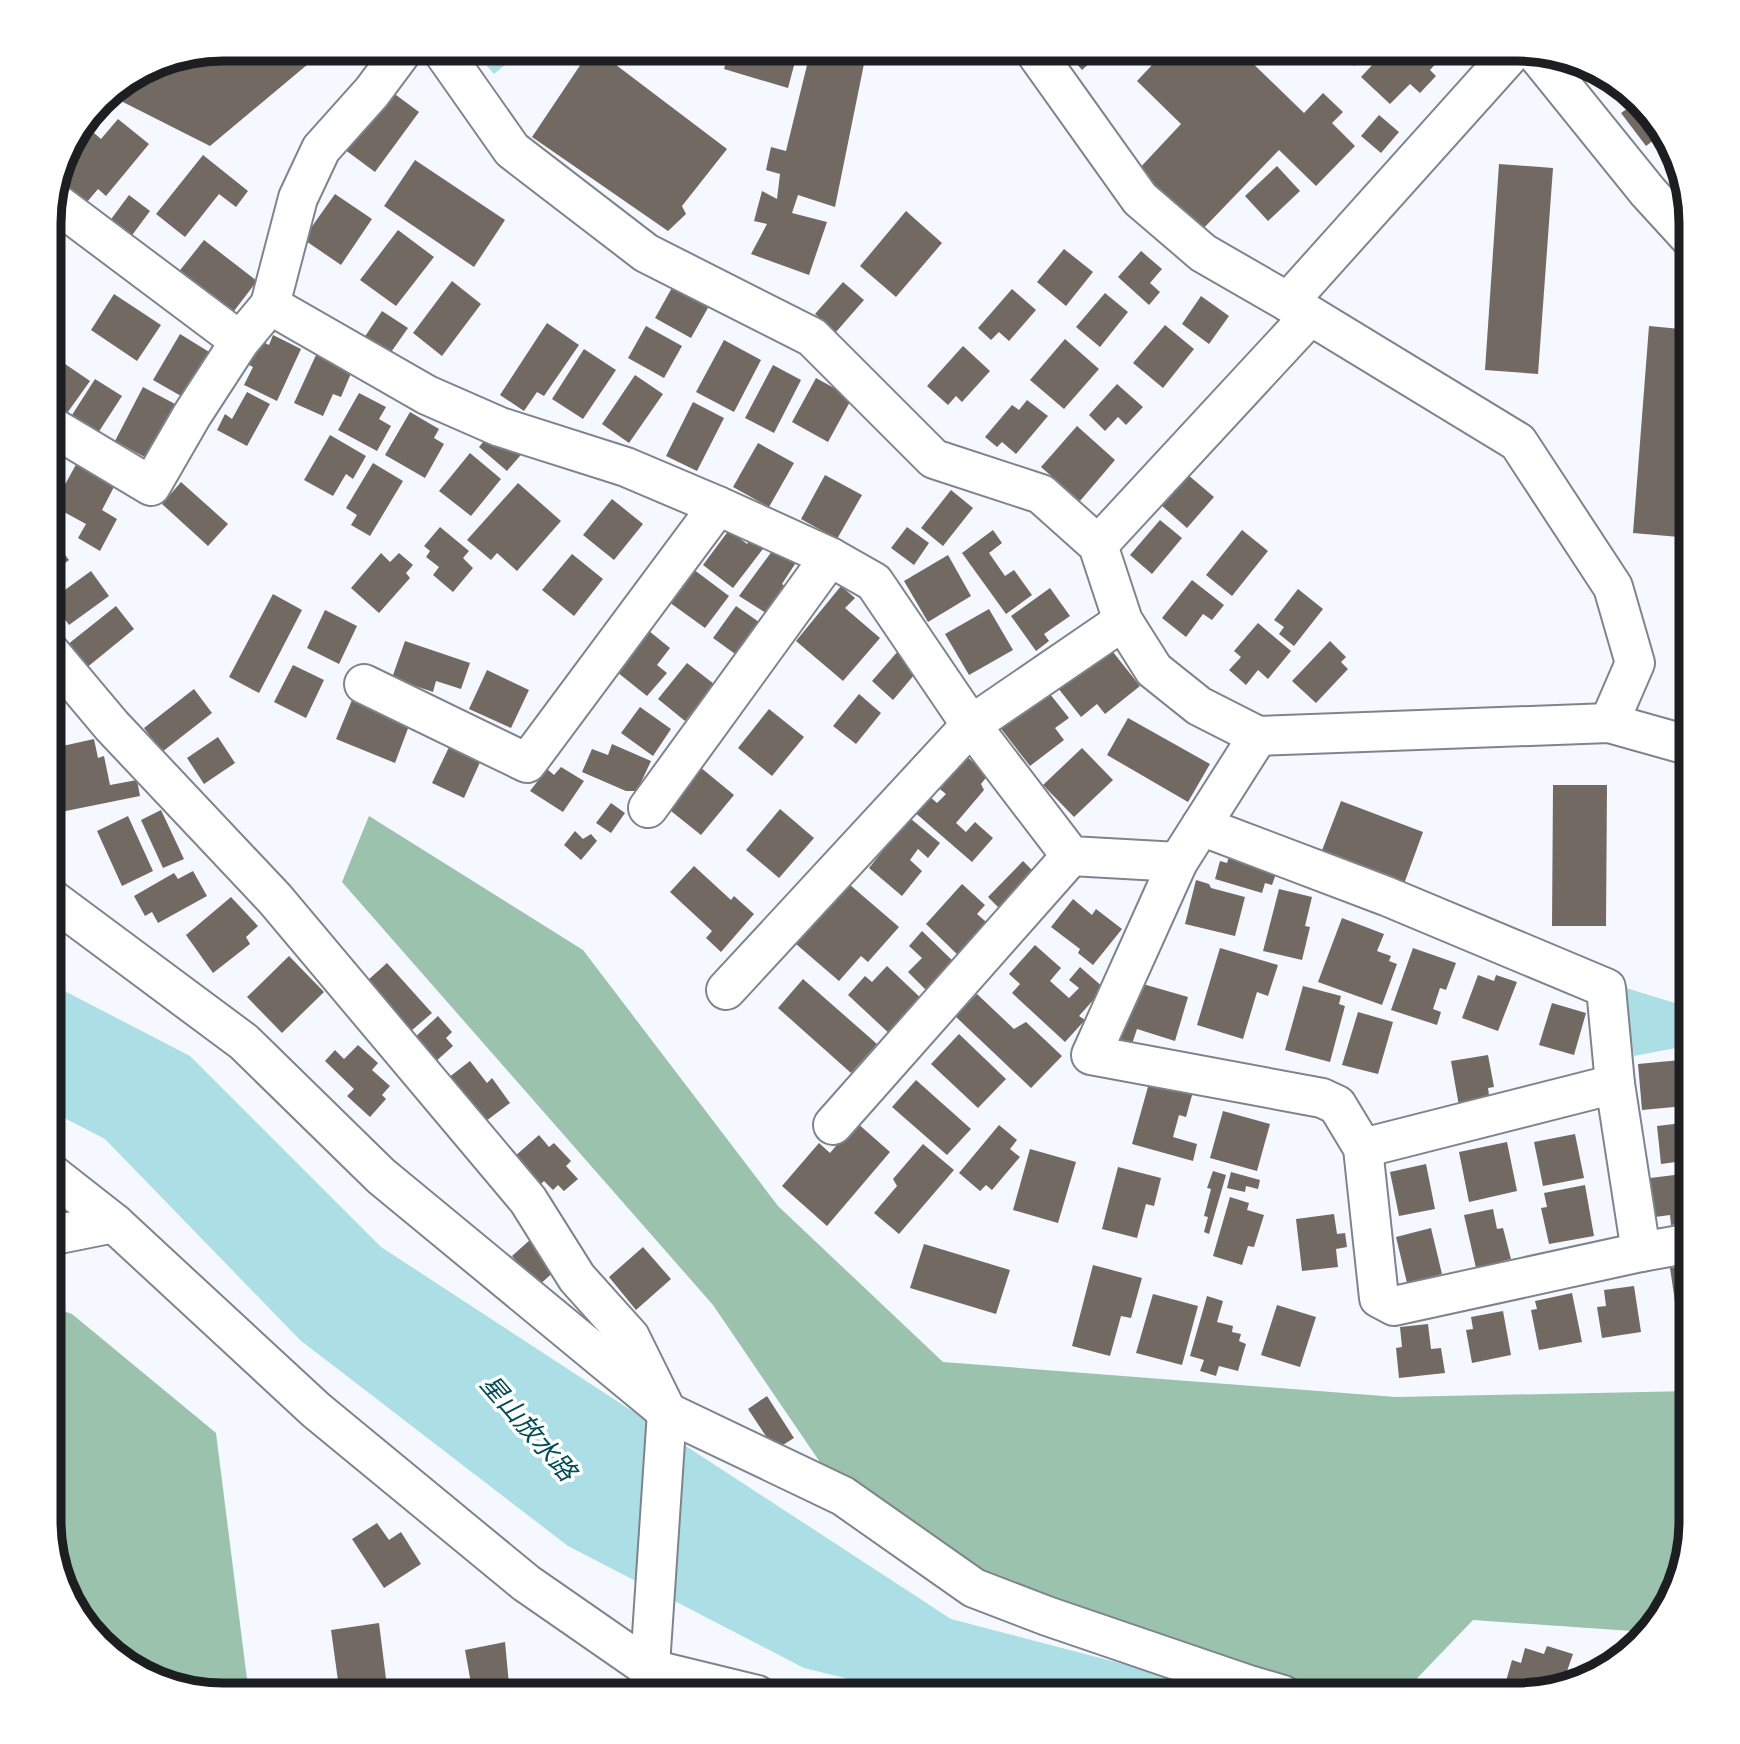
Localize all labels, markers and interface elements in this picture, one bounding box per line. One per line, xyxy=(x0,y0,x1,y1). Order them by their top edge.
water label: 星山放水路 xyxy=(474,1369,584,1489)

